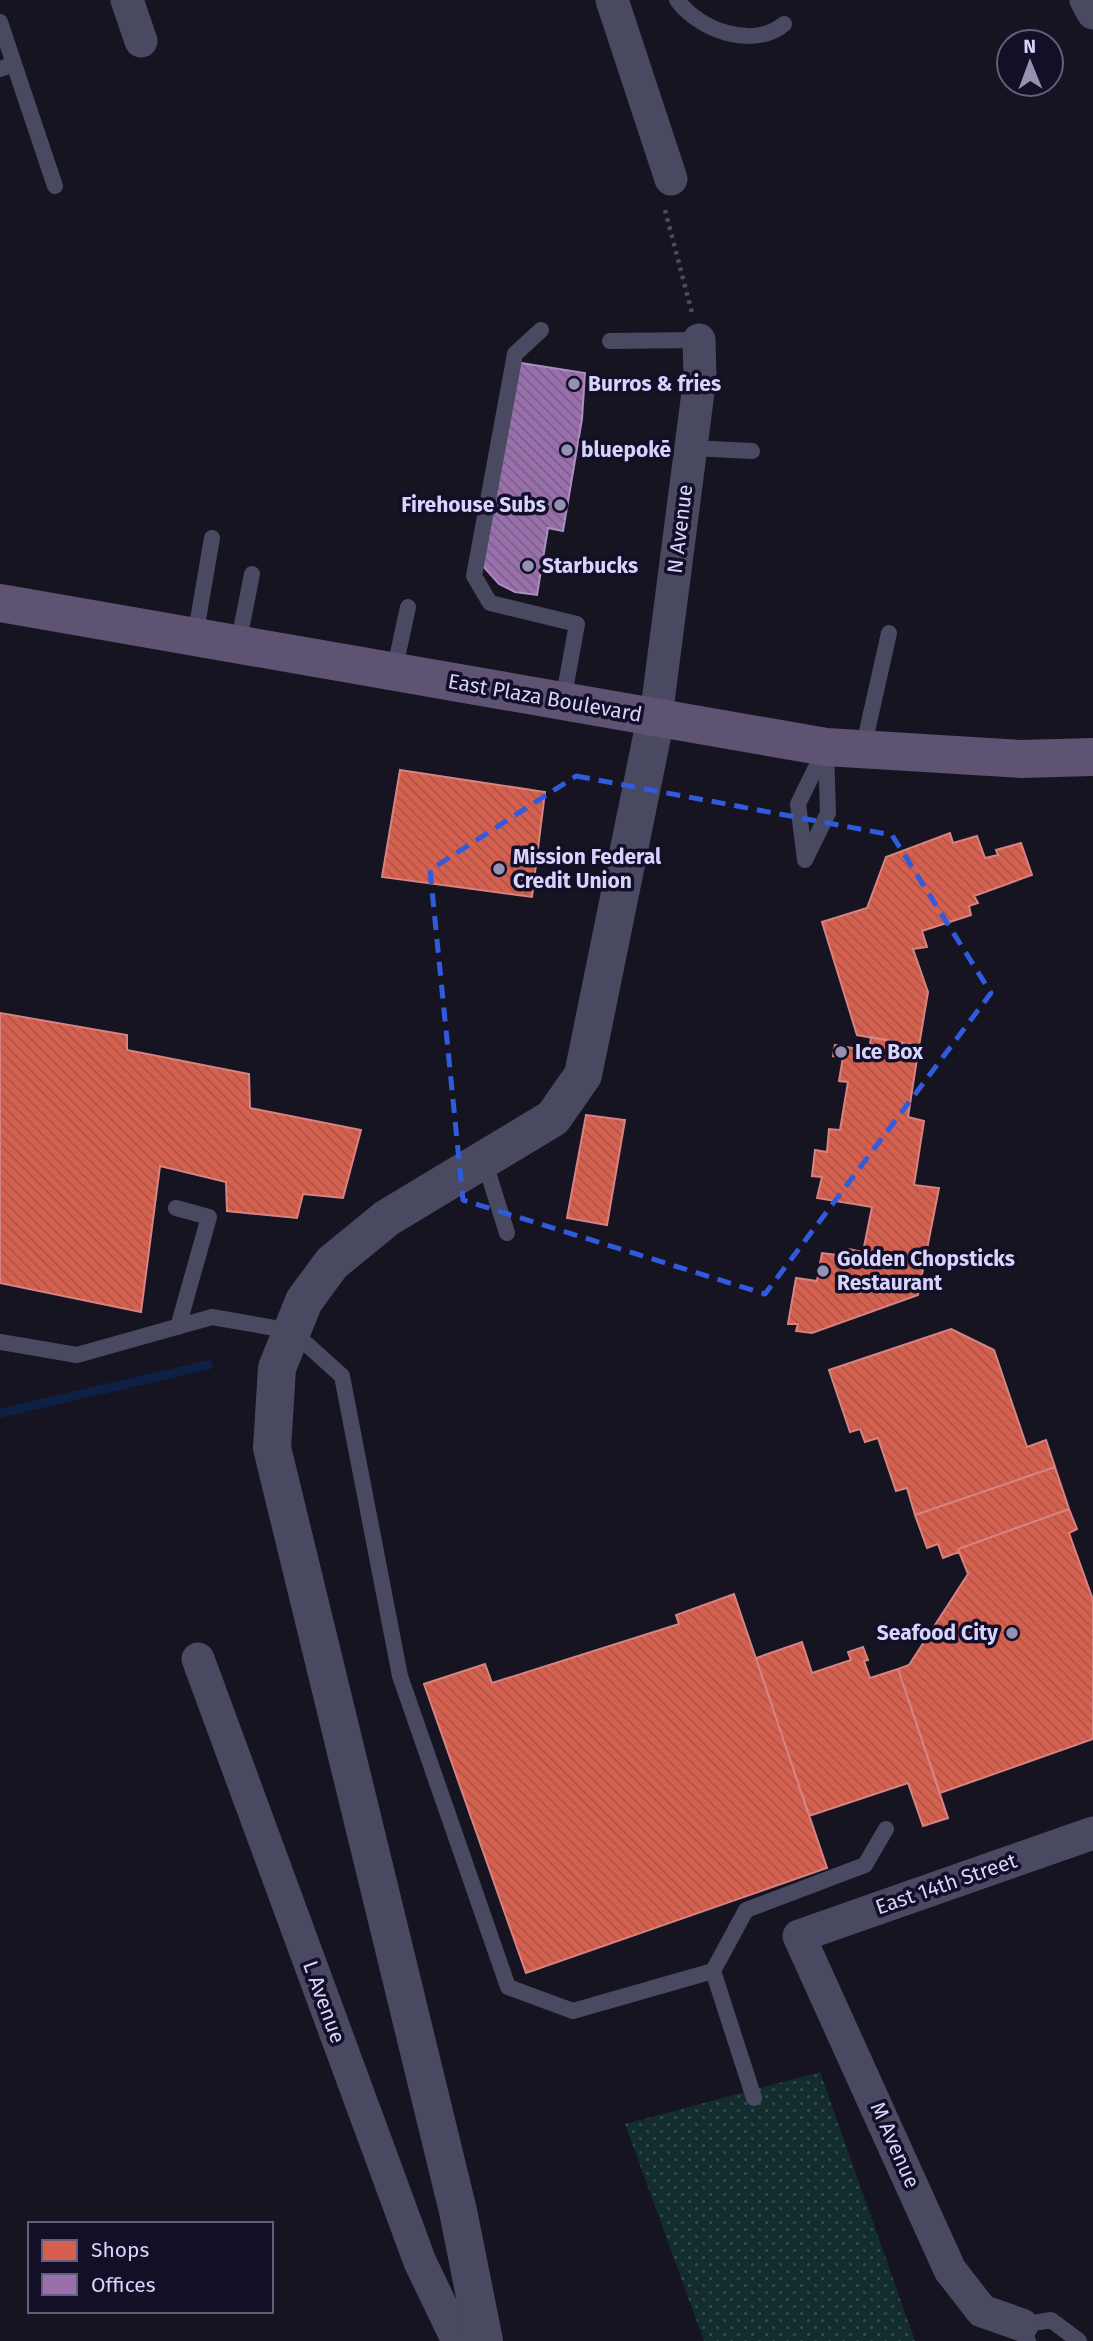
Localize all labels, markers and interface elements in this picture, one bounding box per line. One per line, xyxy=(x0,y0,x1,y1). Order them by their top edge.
north arrow xyxy=(995,28,1065,98)
text: N xyxy=(1023,35,1036,58)
place label: Burros & fries xyxy=(588,371,721,397)
marker: Burros & fries xyxy=(566,376,582,392)
place label: bluepokē xyxy=(581,437,671,463)
marker: bluepokē xyxy=(559,442,575,458)
street label: N Avenue xyxy=(662,483,698,575)
place label: Firehouse Subs xyxy=(401,492,546,518)
marker: Firehouse Subs xyxy=(552,497,568,513)
place label: Starbucks xyxy=(542,553,638,579)
marker: Starbucks xyxy=(520,558,536,574)
street label: East Plaza Boulevard xyxy=(446,668,644,728)
place label: Mission Federal Credit Union xyxy=(513,844,662,894)
marker: Mission Federal Credit Union xyxy=(491,861,507,877)
place label: Ice Box xyxy=(855,1039,923,1065)
marker: Ice Box xyxy=(833,1044,849,1060)
place label: Golden Chopsticks Restaurant xyxy=(837,1246,1015,1296)
marker: Golden Chopsticks Restaurant xyxy=(815,1263,831,1279)
place label: Seafood City xyxy=(877,1620,998,1646)
marker: Seafood City xyxy=(1004,1625,1020,1641)
street label: East 14th Street xyxy=(872,1848,1021,1920)
street label: L Avenue xyxy=(297,1957,351,2047)
street label: M Avenue xyxy=(864,2098,926,2192)
legend xyxy=(28,2222,273,2313)
text: Shops xyxy=(91,2237,149,2263)
text: Offices xyxy=(91,2272,156,2298)

